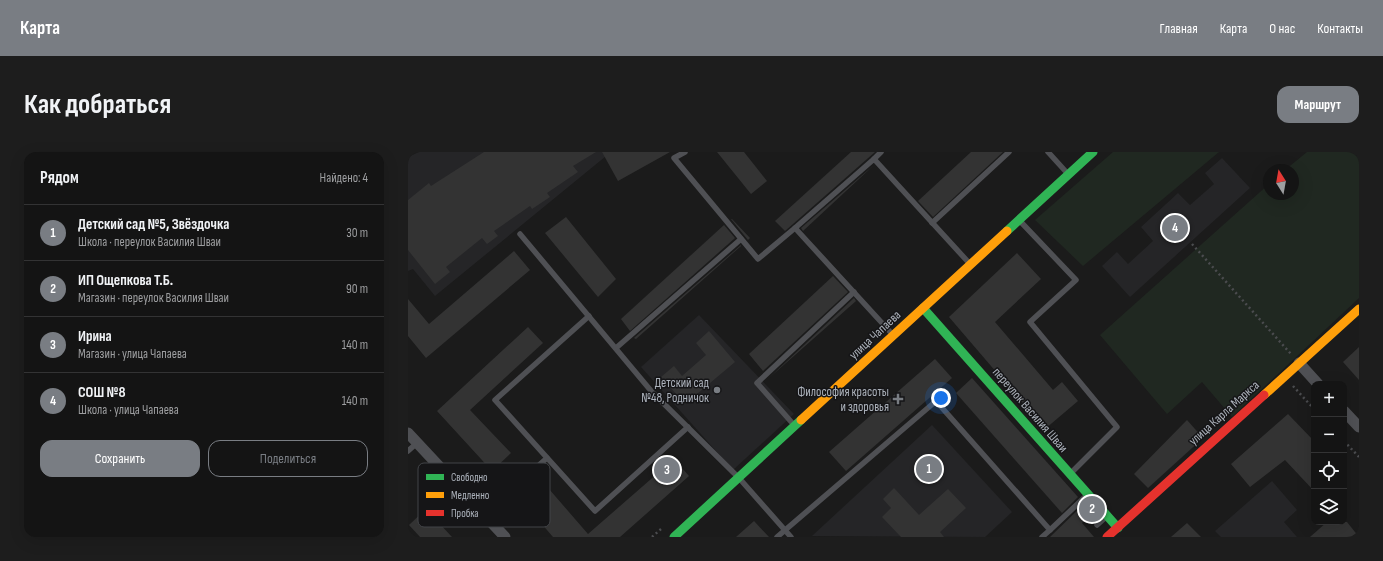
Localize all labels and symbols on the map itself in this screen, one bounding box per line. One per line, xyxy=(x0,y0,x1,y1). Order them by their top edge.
north arrow xyxy=(1263,164,1299,200)
pin: 4 xyxy=(1162,213,1188,243)
street label: улица Чапаева xyxy=(846,307,904,363)
street label: переулок Василия Шваи xyxy=(989,364,1071,456)
place label: Детский сад №48, Родничок xyxy=(641,375,710,406)
street label: улица Карла Маркса xyxy=(1185,377,1263,449)
place label: Философия красоты и здоровья xyxy=(797,384,889,415)
marker: Детский сад №48, Родничок xyxy=(712,385,722,395)
your location xyxy=(931,388,951,408)
marker: Философия красоты и здоровья xyxy=(892,393,904,405)
pin: 1 xyxy=(916,454,942,484)
pin: 3 xyxy=(654,455,680,485)
legend xyxy=(418,463,550,527)
text: Свободно xyxy=(451,471,488,484)
text: Медленно xyxy=(451,489,490,502)
pin: 2 xyxy=(1079,494,1105,524)
text: Пробка xyxy=(451,507,479,520)

